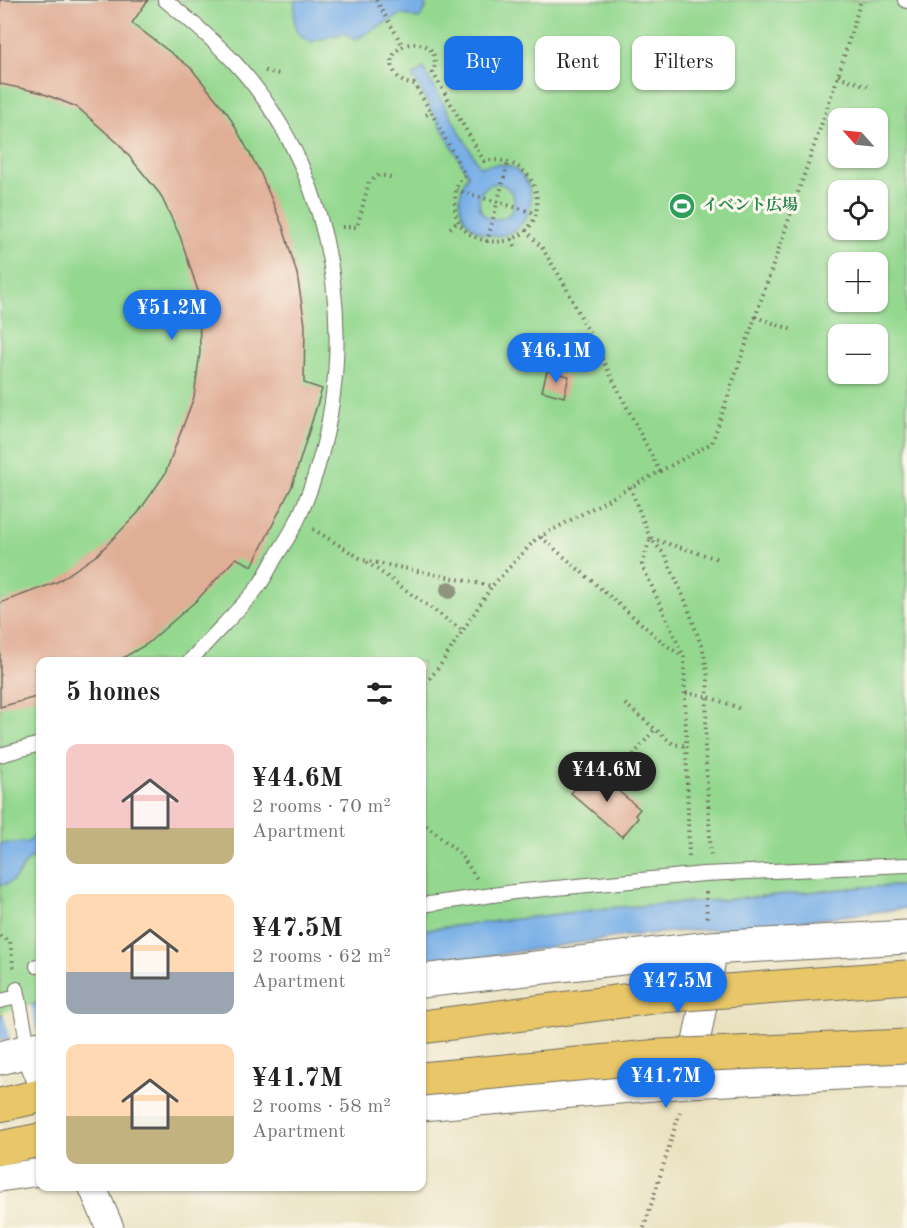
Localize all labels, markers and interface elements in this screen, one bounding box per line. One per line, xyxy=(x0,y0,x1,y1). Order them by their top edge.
chip: Buy xyxy=(444,36,523,90)
chip: Rent xyxy=(535,36,620,90)
chip: Filters xyxy=(632,36,735,90)
north arrow xyxy=(828,108,888,168)
map controls xyxy=(828,108,888,384)
button: locate xyxy=(828,180,888,240)
sports icon: イベント広場 xyxy=(667,191,697,221)
place label: イベント広場 xyxy=(702,196,798,214)
button: + xyxy=(828,252,888,312)
pin: ¥51.2M xyxy=(123,290,221,341)
text: ¥51.2M xyxy=(137,299,207,319)
button: − xyxy=(828,324,888,384)
pin: ¥46.1M xyxy=(507,333,605,384)
text: ¥46.1M xyxy=(521,342,591,362)
icon: filters xyxy=(363,677,396,710)
text: 5 homes xyxy=(66,680,160,706)
pin: ¥44.6M xyxy=(558,752,656,803)
text: ¥44.6M xyxy=(572,761,642,781)
text: ¥44.6M xyxy=(252,766,343,792)
icon: home xyxy=(114,768,186,840)
text: 2 rooms · 70 m² xyxy=(252,797,391,817)
text: Apartment xyxy=(252,822,346,842)
text: ¥47.5M xyxy=(252,916,343,942)
icon: home xyxy=(114,918,186,990)
text: 2 rooms · 62 m² xyxy=(252,947,391,967)
pin: ¥47.5M xyxy=(629,963,727,1014)
text: Apartment xyxy=(252,972,346,992)
text: ¥47.5M xyxy=(643,972,713,992)
pin: ¥41.7M xyxy=(617,1058,715,1109)
text: ¥41.7M xyxy=(252,1066,343,1092)
text: ¥41.7M xyxy=(631,1067,701,1087)
icon: home xyxy=(114,1068,186,1140)
text: 2 rooms · 58 m² xyxy=(252,1097,391,1117)
text: Apartment xyxy=(252,1122,346,1142)

